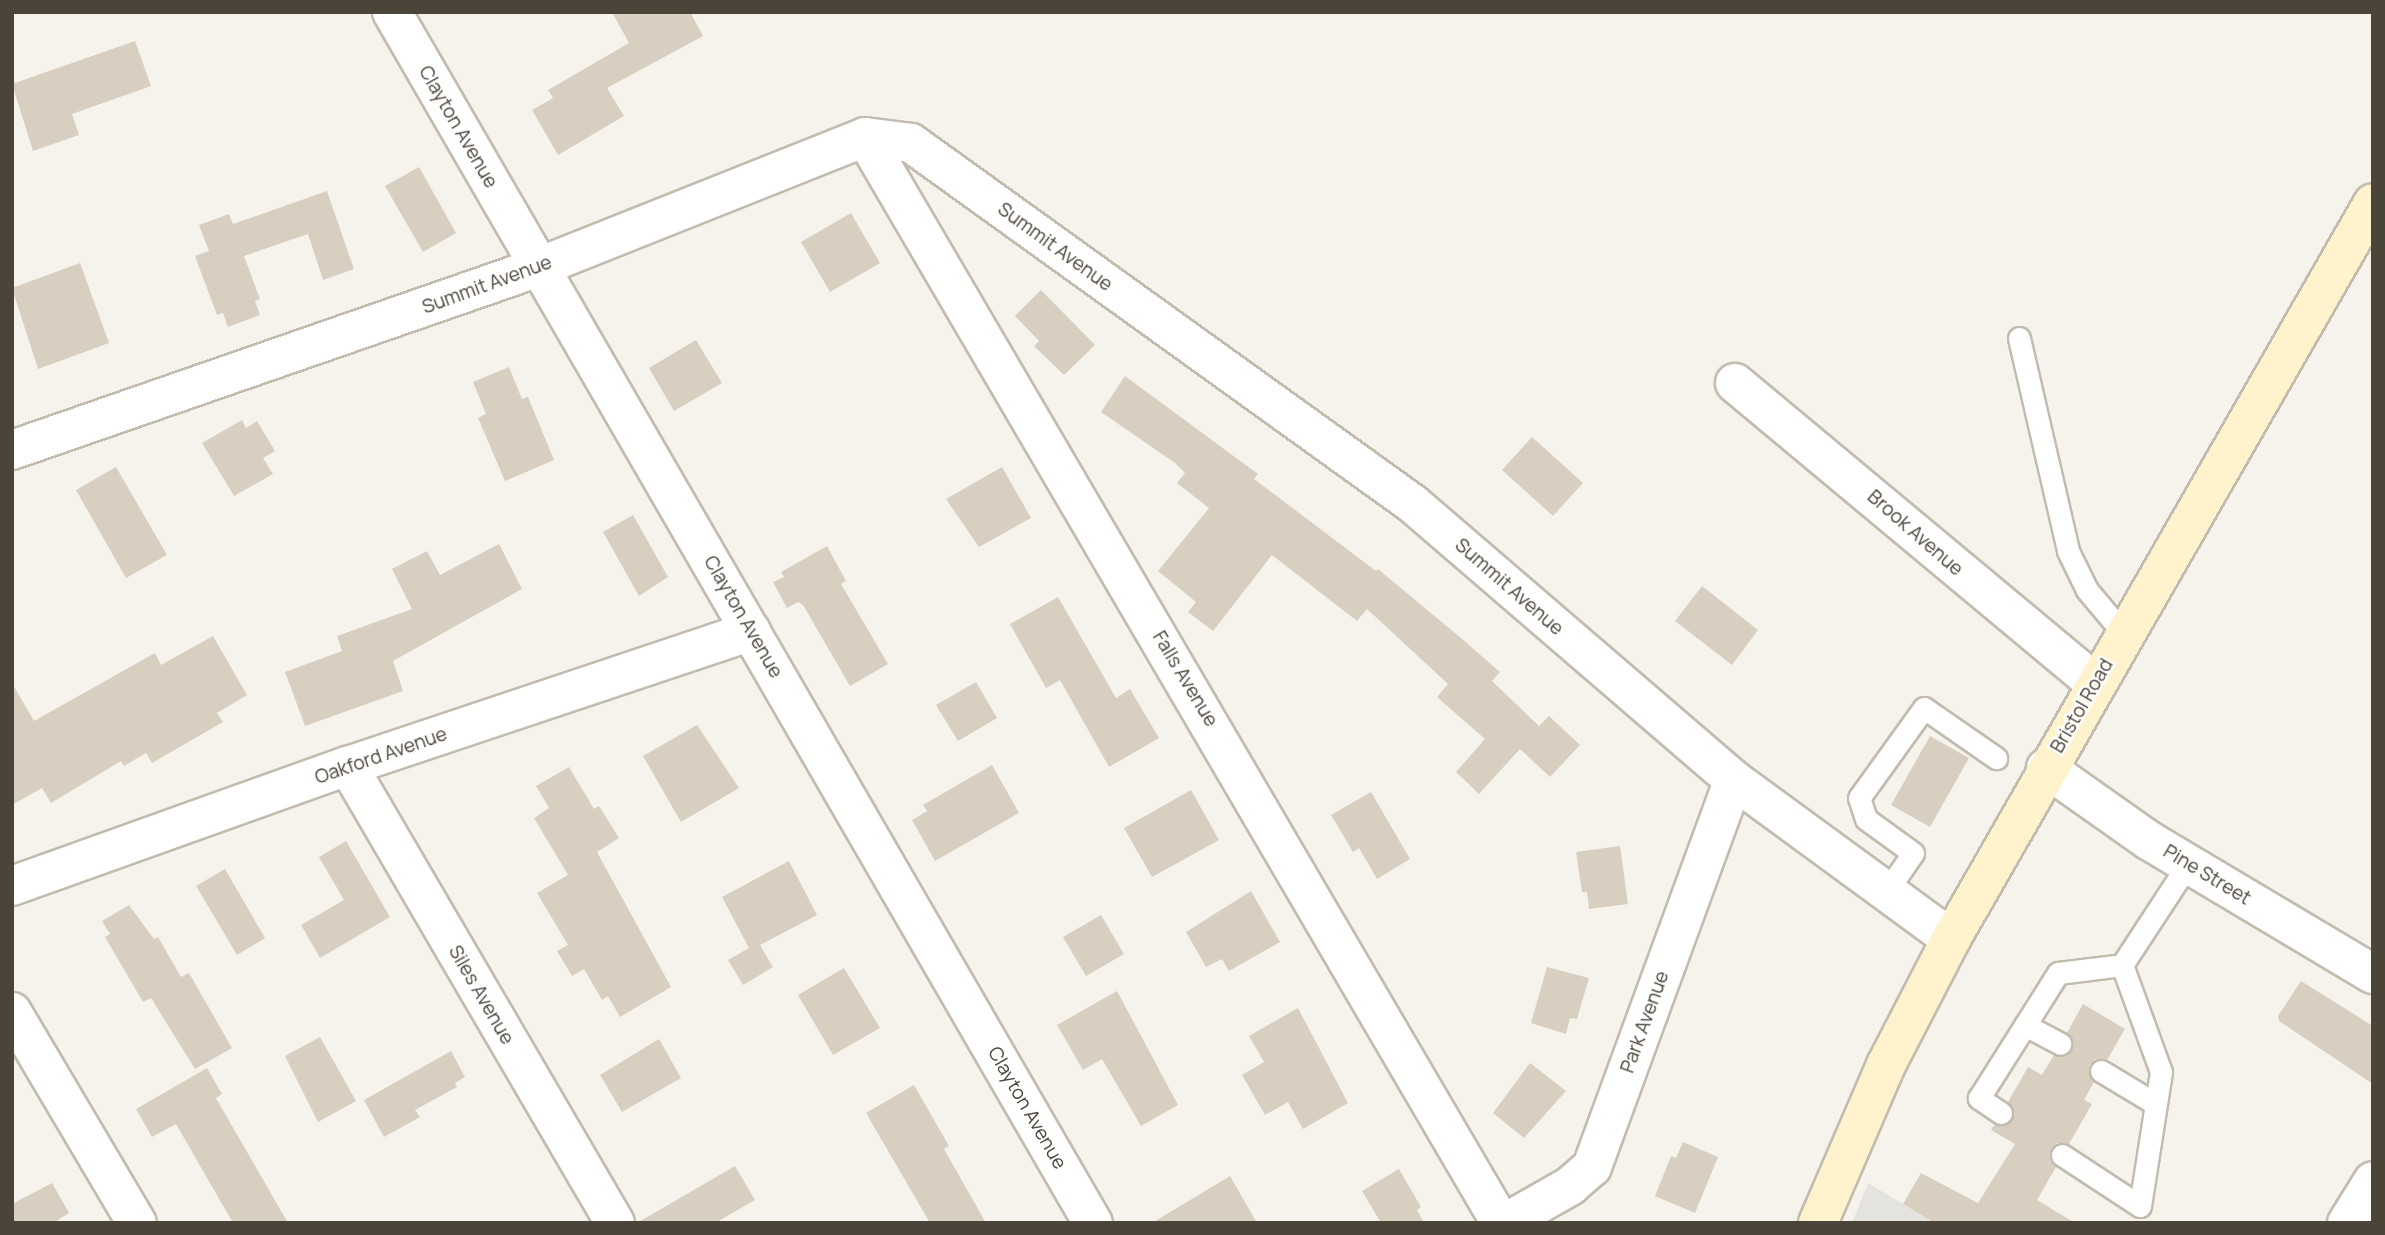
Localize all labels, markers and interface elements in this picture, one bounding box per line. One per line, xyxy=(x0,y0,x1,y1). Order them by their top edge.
street label: Clayton Avenue xyxy=(414,62,502,192)
street label: Summit Avenue xyxy=(993,198,1117,296)
street label: Summit Avenue xyxy=(419,251,555,319)
street label: Brook Avenue xyxy=(1863,485,1967,581)
street label: Summit Avenue xyxy=(1450,534,1568,640)
street label: Clayton Avenue xyxy=(699,552,787,682)
street label: Falls Avenue xyxy=(1148,627,1222,731)
street label: Bristol Road xyxy=(2046,655,2118,757)
street label: Oakford Avenue xyxy=(312,723,450,789)
street label: Pine Street xyxy=(2159,840,2255,910)
street label: Siles Avenue xyxy=(443,941,519,1049)
street label: Park Avenue xyxy=(1616,968,1674,1076)
street label: Clayton Avenue xyxy=(983,1043,1071,1173)

